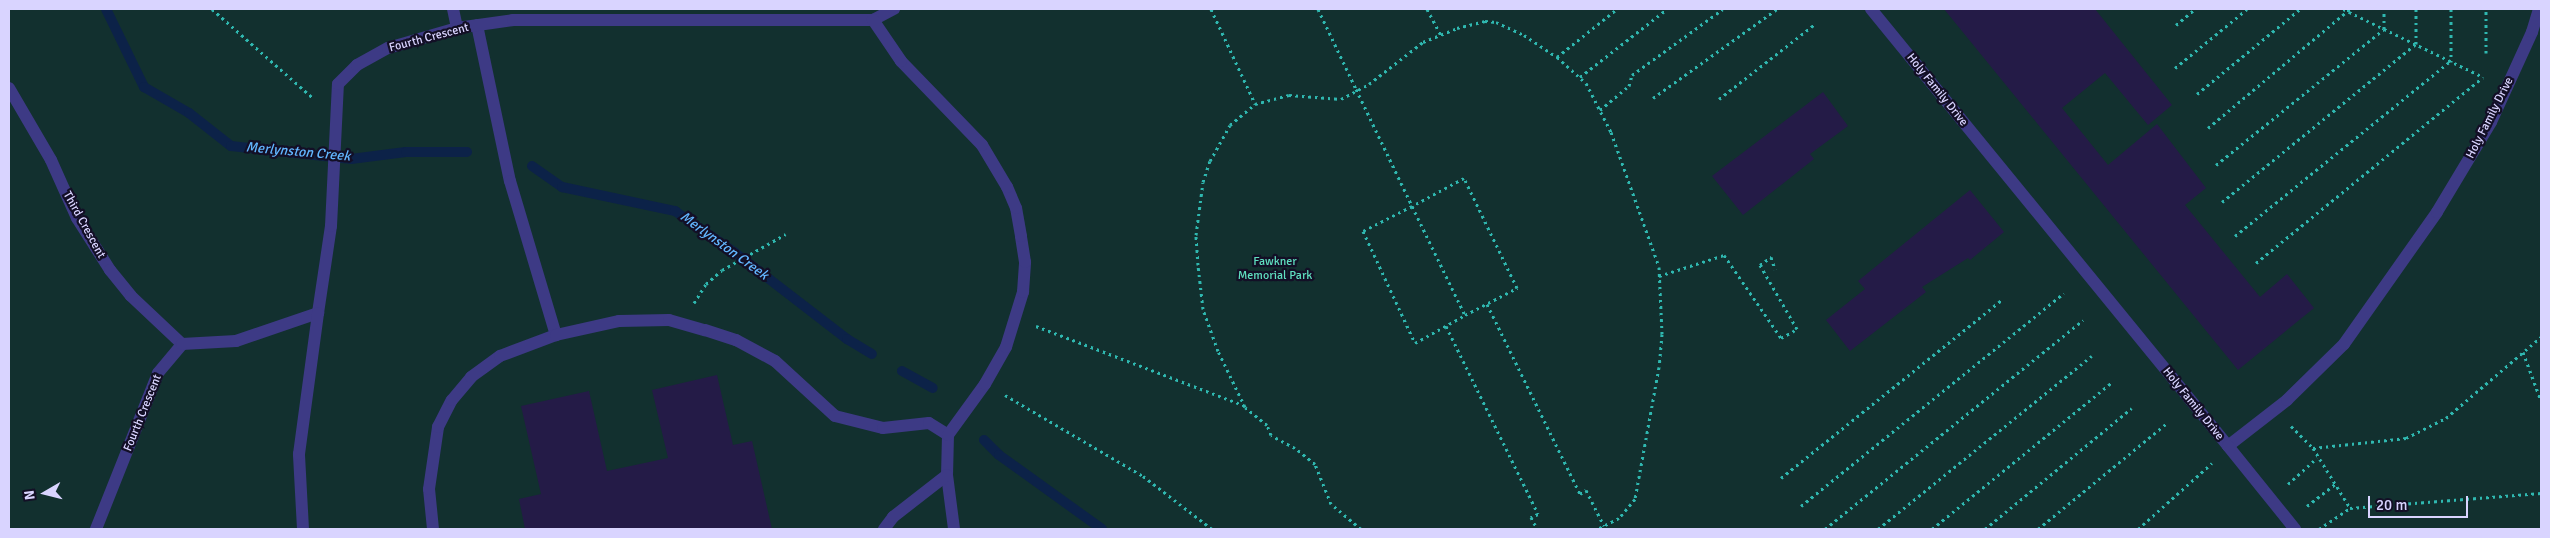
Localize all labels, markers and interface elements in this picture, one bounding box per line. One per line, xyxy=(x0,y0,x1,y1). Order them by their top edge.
street label: Fourth Crescent xyxy=(388,20,470,56)
street label: Holy Family Drive xyxy=(1903,51,1971,129)
street label: Holy Family Drive xyxy=(2463,75,2517,161)
water label: Merlynston Creek xyxy=(245,139,351,165)
street label: Third Crescent xyxy=(60,189,108,261)
water label: Merlynston Creek xyxy=(677,208,771,284)
park label: Fawkner Memorial Park xyxy=(1238,255,1312,283)
street label: Holy Family Drive xyxy=(2159,365,2227,443)
street label: Fourth Crescent xyxy=(121,372,165,454)
north arrow xyxy=(20,468,70,518)
scale bar xyxy=(2370,486,2470,518)
text: N xyxy=(21,489,39,501)
text: 20 m xyxy=(2376,496,2407,514)

